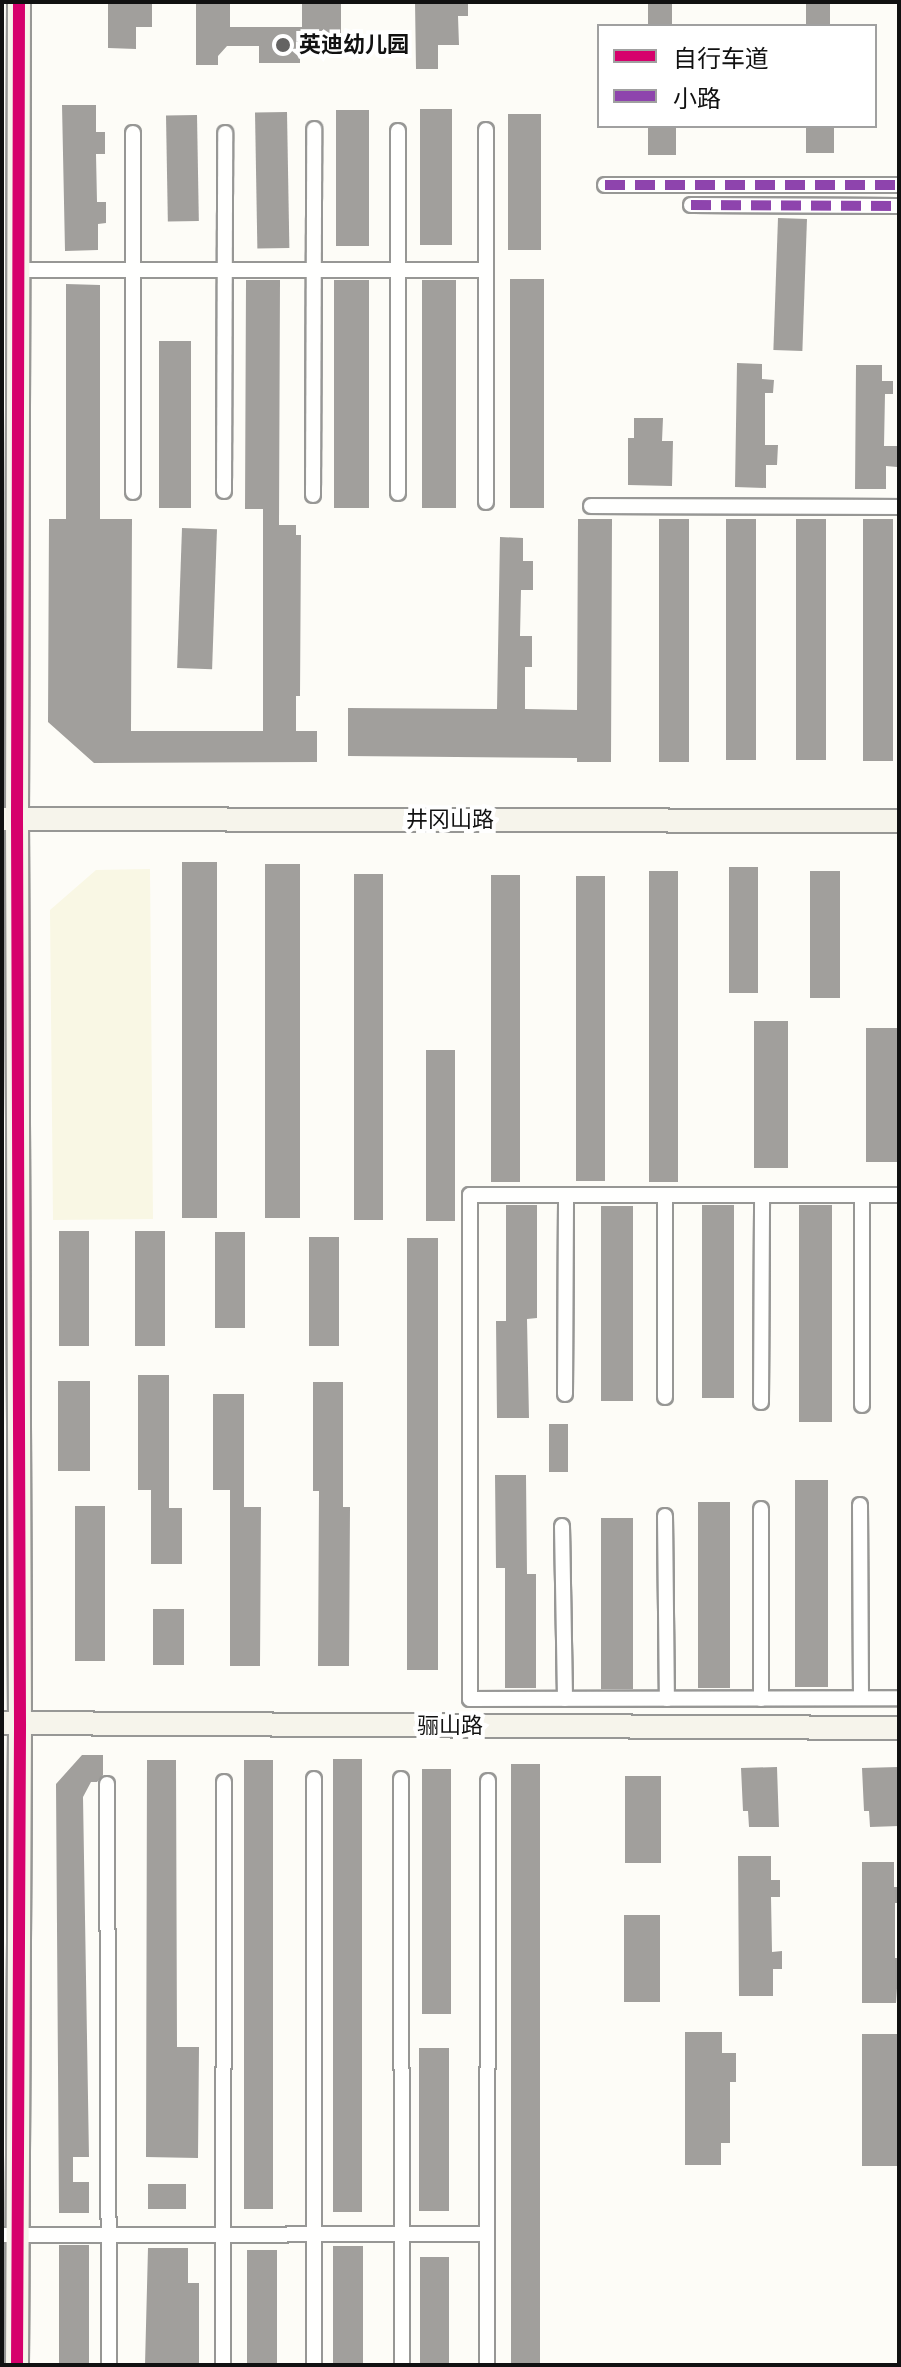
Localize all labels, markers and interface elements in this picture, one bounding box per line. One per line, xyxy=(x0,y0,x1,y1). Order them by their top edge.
legend xyxy=(597,24,877,128)
place label: 英迪幼儿园 xyxy=(299,32,409,58)
marker: 英迪幼儿园 xyxy=(274,36,292,54)
text: 自行车道 xyxy=(673,45,769,73)
text: 小路 xyxy=(673,85,721,113)
street label: 井冈山路 xyxy=(406,807,494,833)
street label: 骊山路 xyxy=(417,1713,483,1739)

